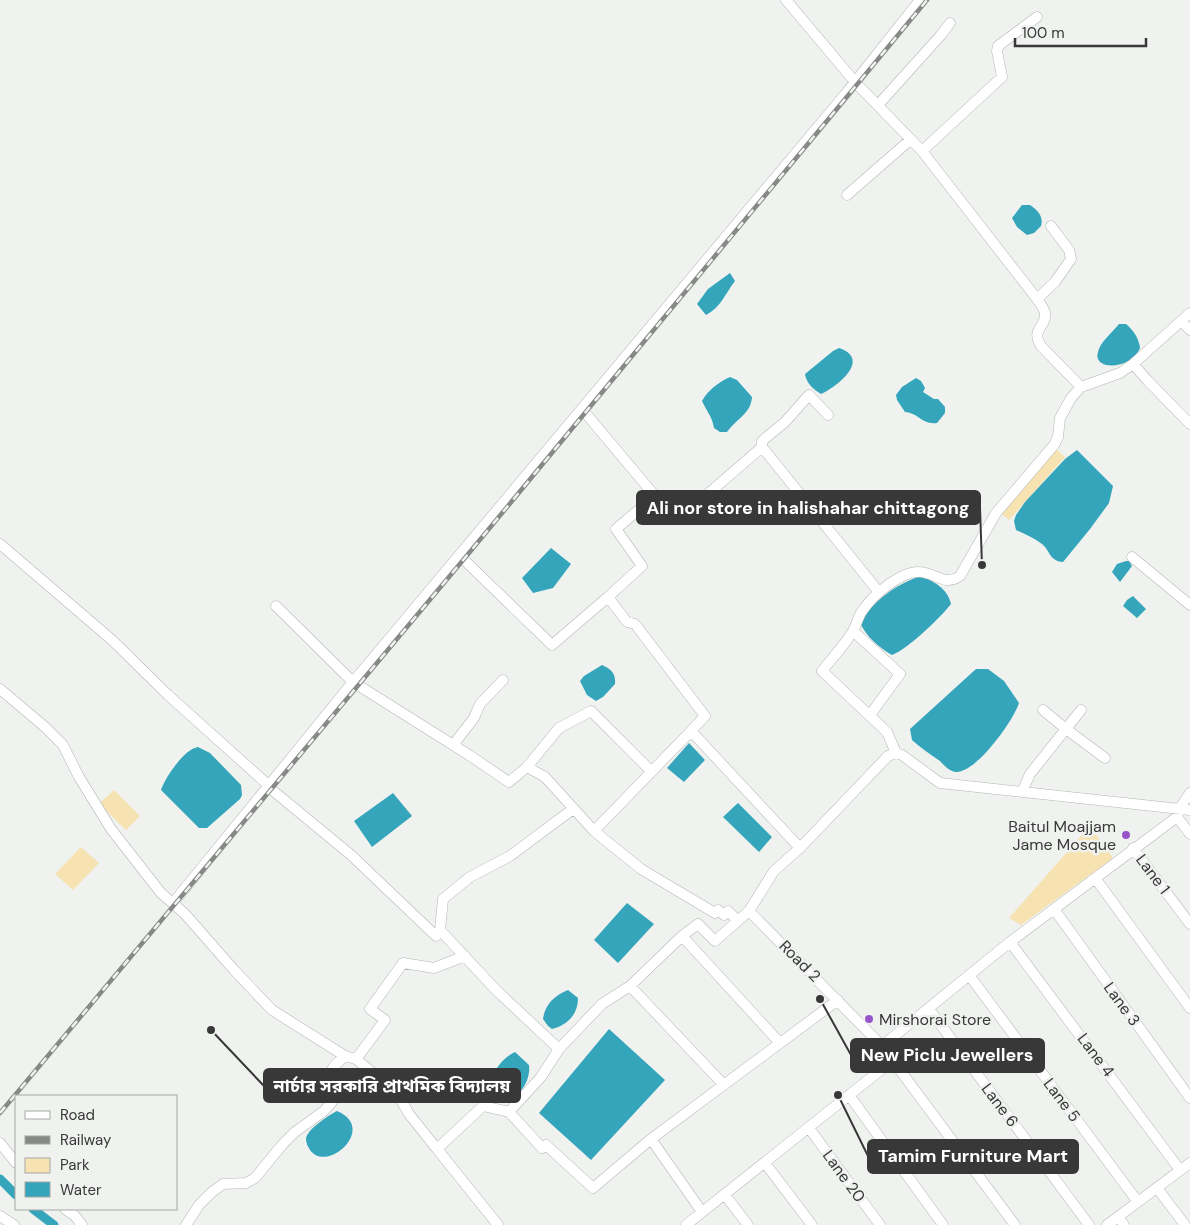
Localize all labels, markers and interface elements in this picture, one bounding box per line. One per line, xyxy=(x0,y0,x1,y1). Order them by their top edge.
scale bar xyxy=(1015,15,1146,47)
text: 100 m xyxy=(1022,23,1065,43)
callout: Ali nor store in halishahar chittagong xyxy=(637,491,980,524)
text: Ali nor store in halishahar chittagong xyxy=(646,496,970,520)
place label: Baitul Moajjam Jame Mosque xyxy=(1008,816,1116,855)
marker: Baitul Moajjam Jame Mosque xyxy=(1120,829,1132,841)
street label: Lane 1 xyxy=(1131,850,1175,898)
street label: Road 2 xyxy=(775,936,825,986)
street label: Lane 3 xyxy=(1099,978,1145,1030)
place label: Mirshorai Store xyxy=(879,1009,991,1030)
marker: Mirshorai Store xyxy=(863,1013,875,1025)
street label: Lane 4 xyxy=(1073,1029,1119,1081)
callout: New Piclu Jewellers xyxy=(851,1039,1044,1072)
text: New Piclu Jewellers xyxy=(861,1043,1033,1067)
callout: নার্চার সরকারি প্রাথমিক বিদ্যালয় xyxy=(264,1069,520,1102)
text: নার্চার সরকারি প্রাথমিক বিদ্যালয় xyxy=(273,1074,511,1098)
street label: Lane 5 xyxy=(1039,1074,1085,1126)
street label: Lane 6 xyxy=(977,1079,1023,1131)
legend xyxy=(15,1095,178,1210)
text: Road xyxy=(60,1105,95,1125)
text: Railway xyxy=(60,1130,112,1150)
callout: Tamim Furniture Mart xyxy=(868,1140,1078,1173)
text: Tamim Furniture Mart xyxy=(878,1144,1068,1168)
street label: Lane 20 xyxy=(818,1146,870,1206)
text: Park xyxy=(60,1155,90,1175)
text: Water xyxy=(60,1180,102,1200)

